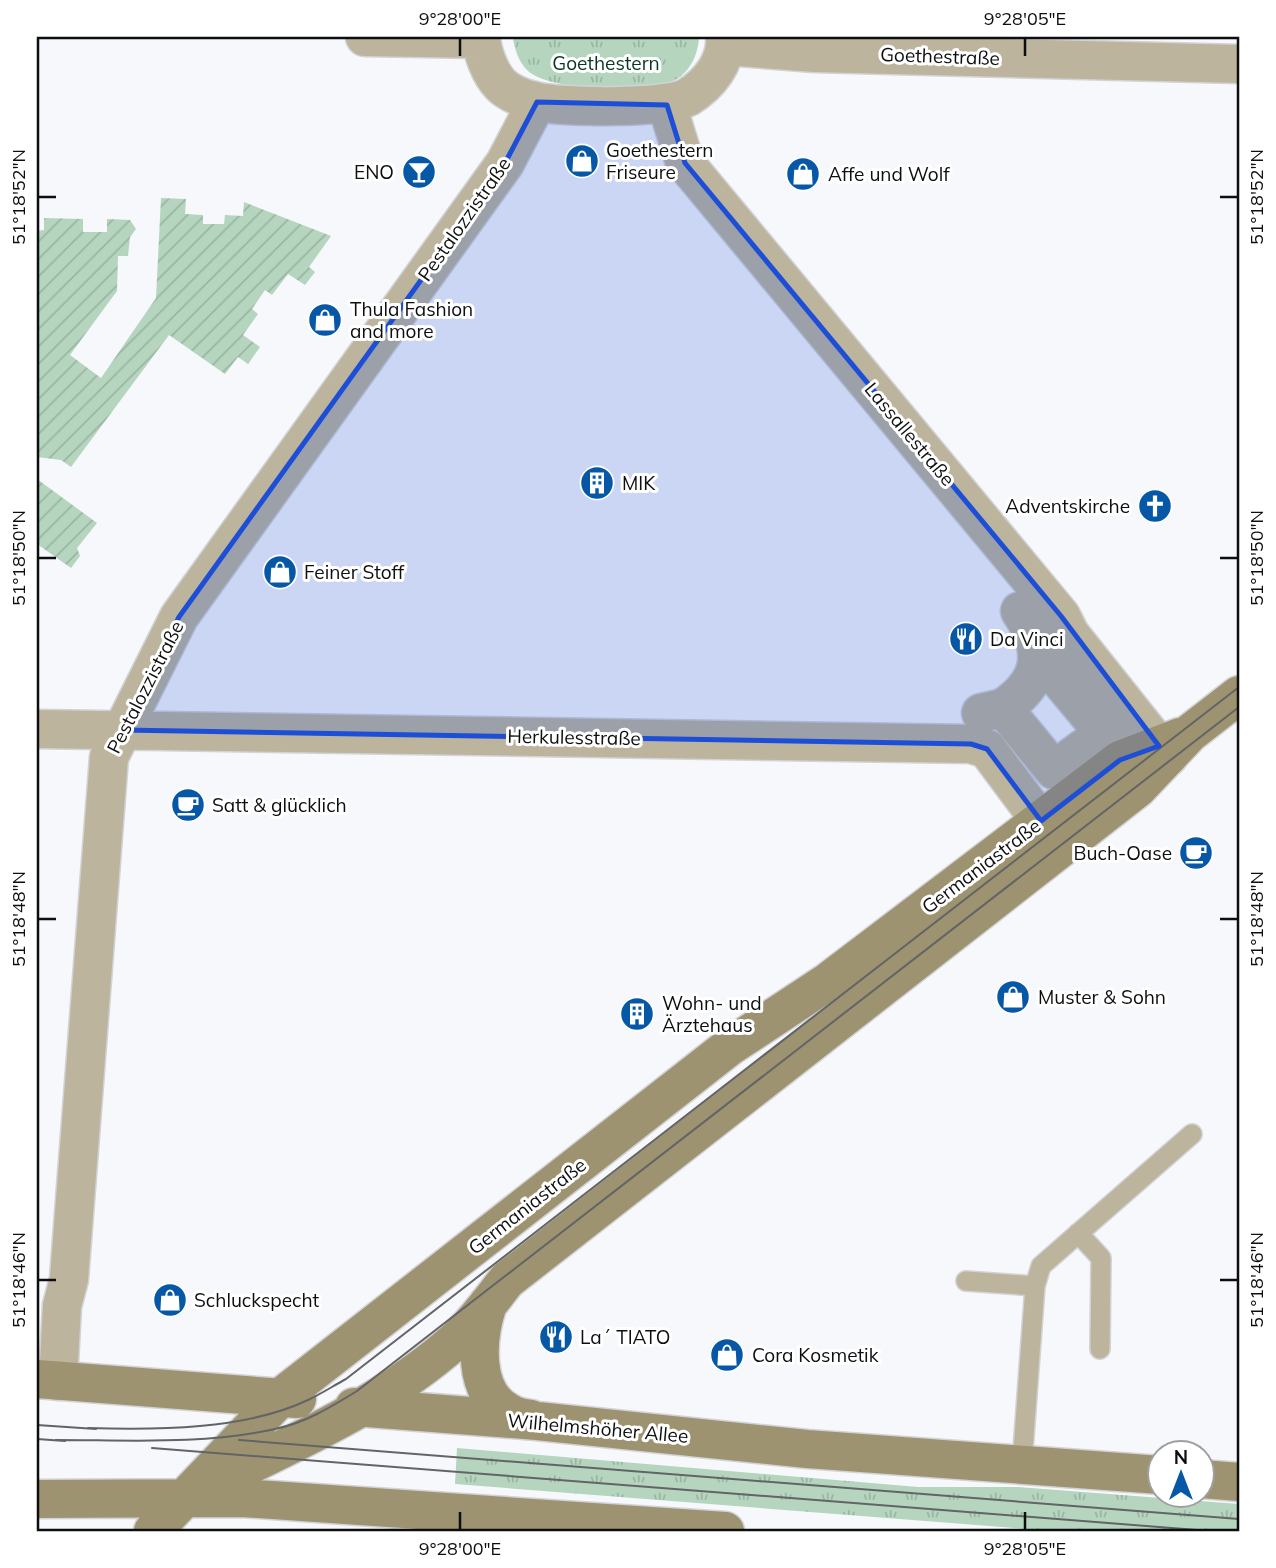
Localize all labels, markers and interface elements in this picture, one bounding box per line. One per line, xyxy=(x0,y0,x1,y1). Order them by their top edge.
text: 9°28'00"E xyxy=(419,7,501,30)
text: 9°28'05"E xyxy=(984,7,1066,30)
street label: Goethestraße xyxy=(880,42,1000,70)
park label: Goethestern xyxy=(552,51,660,75)
place label: Goethestern Friseure xyxy=(606,138,713,184)
shop icon: Goethestern Friseure xyxy=(563,142,601,180)
text: 51°18'52"N xyxy=(7,149,30,245)
text: 51°18'52"N xyxy=(1245,149,1268,245)
street label: Pestalozzistraße xyxy=(412,152,516,286)
bar icon: ENO xyxy=(400,153,438,191)
shop icon: Affe und Wolf xyxy=(784,155,822,193)
place label: ENO xyxy=(354,160,394,184)
place label: Affe und Wolf xyxy=(828,162,950,186)
place label: Thula Fashion and more xyxy=(350,297,473,343)
shop icon: Thula Fashion and more xyxy=(306,301,344,339)
street label: Lassallestraße xyxy=(860,377,960,491)
building icon: MIK xyxy=(578,464,616,502)
place label: MIK xyxy=(622,471,656,495)
church icon: Adventskirche xyxy=(1136,487,1174,525)
place label: Adventskirche xyxy=(1005,494,1130,518)
text: 51°18'50"N xyxy=(7,510,30,606)
text: 51°18'50"N xyxy=(1245,510,1268,606)
shop icon: Feiner Stoff xyxy=(261,553,299,591)
place label: Feiner Stoff xyxy=(304,560,405,584)
street label: Pestalozzistraße xyxy=(101,617,189,757)
restaurant icon: Da Vinci xyxy=(947,620,985,658)
place label: Da Vinci xyxy=(990,627,1063,651)
street label: Herkulesstraße xyxy=(507,724,641,750)
cafe icon: Satt & glücklich xyxy=(169,786,207,824)
place label: Satt & glücklich xyxy=(212,793,347,817)
street label: Germaniastraße xyxy=(917,813,1045,919)
cafe icon: Buch-Oase xyxy=(1177,834,1215,872)
place label: Buch-Oase xyxy=(1074,841,1172,865)
text: 51°18'48"N xyxy=(7,871,30,967)
text: 51°18'48"N xyxy=(1245,871,1268,967)
shop icon: Muster & Sohn xyxy=(994,978,1032,1016)
place label: Muster & Sohn xyxy=(1038,985,1166,1009)
place label: Wohn- und Ärztehaus xyxy=(662,991,762,1037)
building icon: Wohn- und Ärztehaus xyxy=(618,995,656,1033)
street label: Germaniastraße xyxy=(463,1153,591,1259)
text: 51°18'46"N xyxy=(7,1232,30,1328)
text: 51°18'46"N xyxy=(1245,1232,1268,1328)
shop icon: Schluckspecht xyxy=(151,1281,189,1319)
place label: Schluckspecht xyxy=(194,1288,320,1312)
restaurant icon: La´ TIATO xyxy=(537,1318,575,1356)
place label: La´ TIATO xyxy=(580,1325,670,1349)
shop icon: Cora Kosmetik xyxy=(708,1336,746,1374)
place label: Cora Kosmetik xyxy=(752,1343,879,1367)
street label: Wilhelmshöher Allee xyxy=(507,1408,689,1448)
north arrow xyxy=(1146,1438,1216,1508)
text: N xyxy=(1174,1445,1188,1469)
text: 9°28'00"E xyxy=(419,1537,501,1560)
text: 9°28'05"E xyxy=(984,1537,1066,1560)

